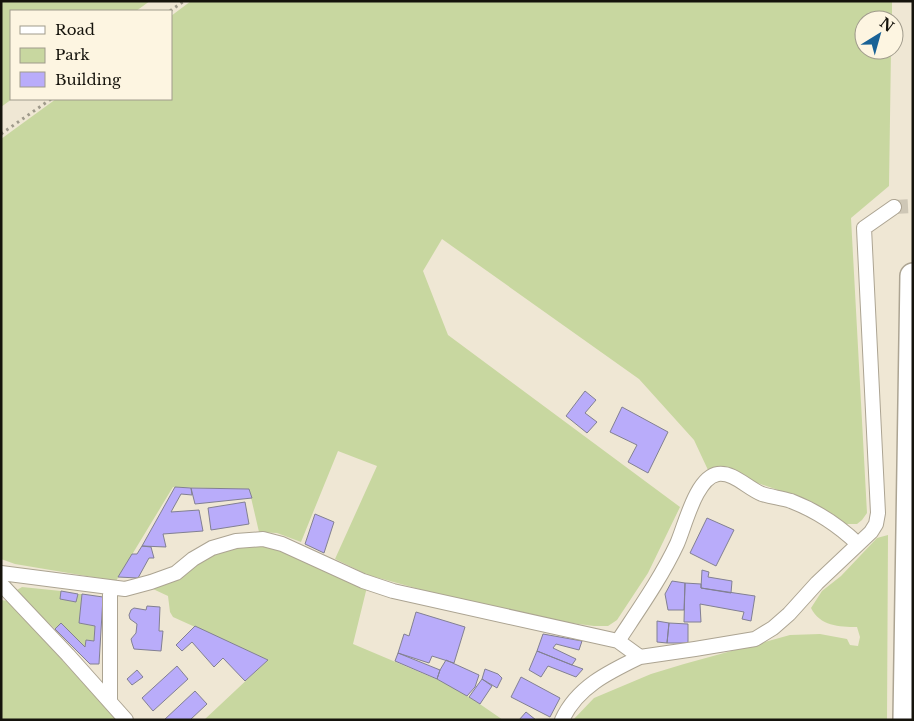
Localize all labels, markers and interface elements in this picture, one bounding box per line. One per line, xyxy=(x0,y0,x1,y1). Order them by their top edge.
legend xyxy=(10,10,172,100)
north arrow xyxy=(854,10,904,60)
text: N xyxy=(876,13,897,36)
text: Road xyxy=(55,20,95,39)
text: Park xyxy=(55,45,91,64)
text: Building xyxy=(55,70,122,89)

